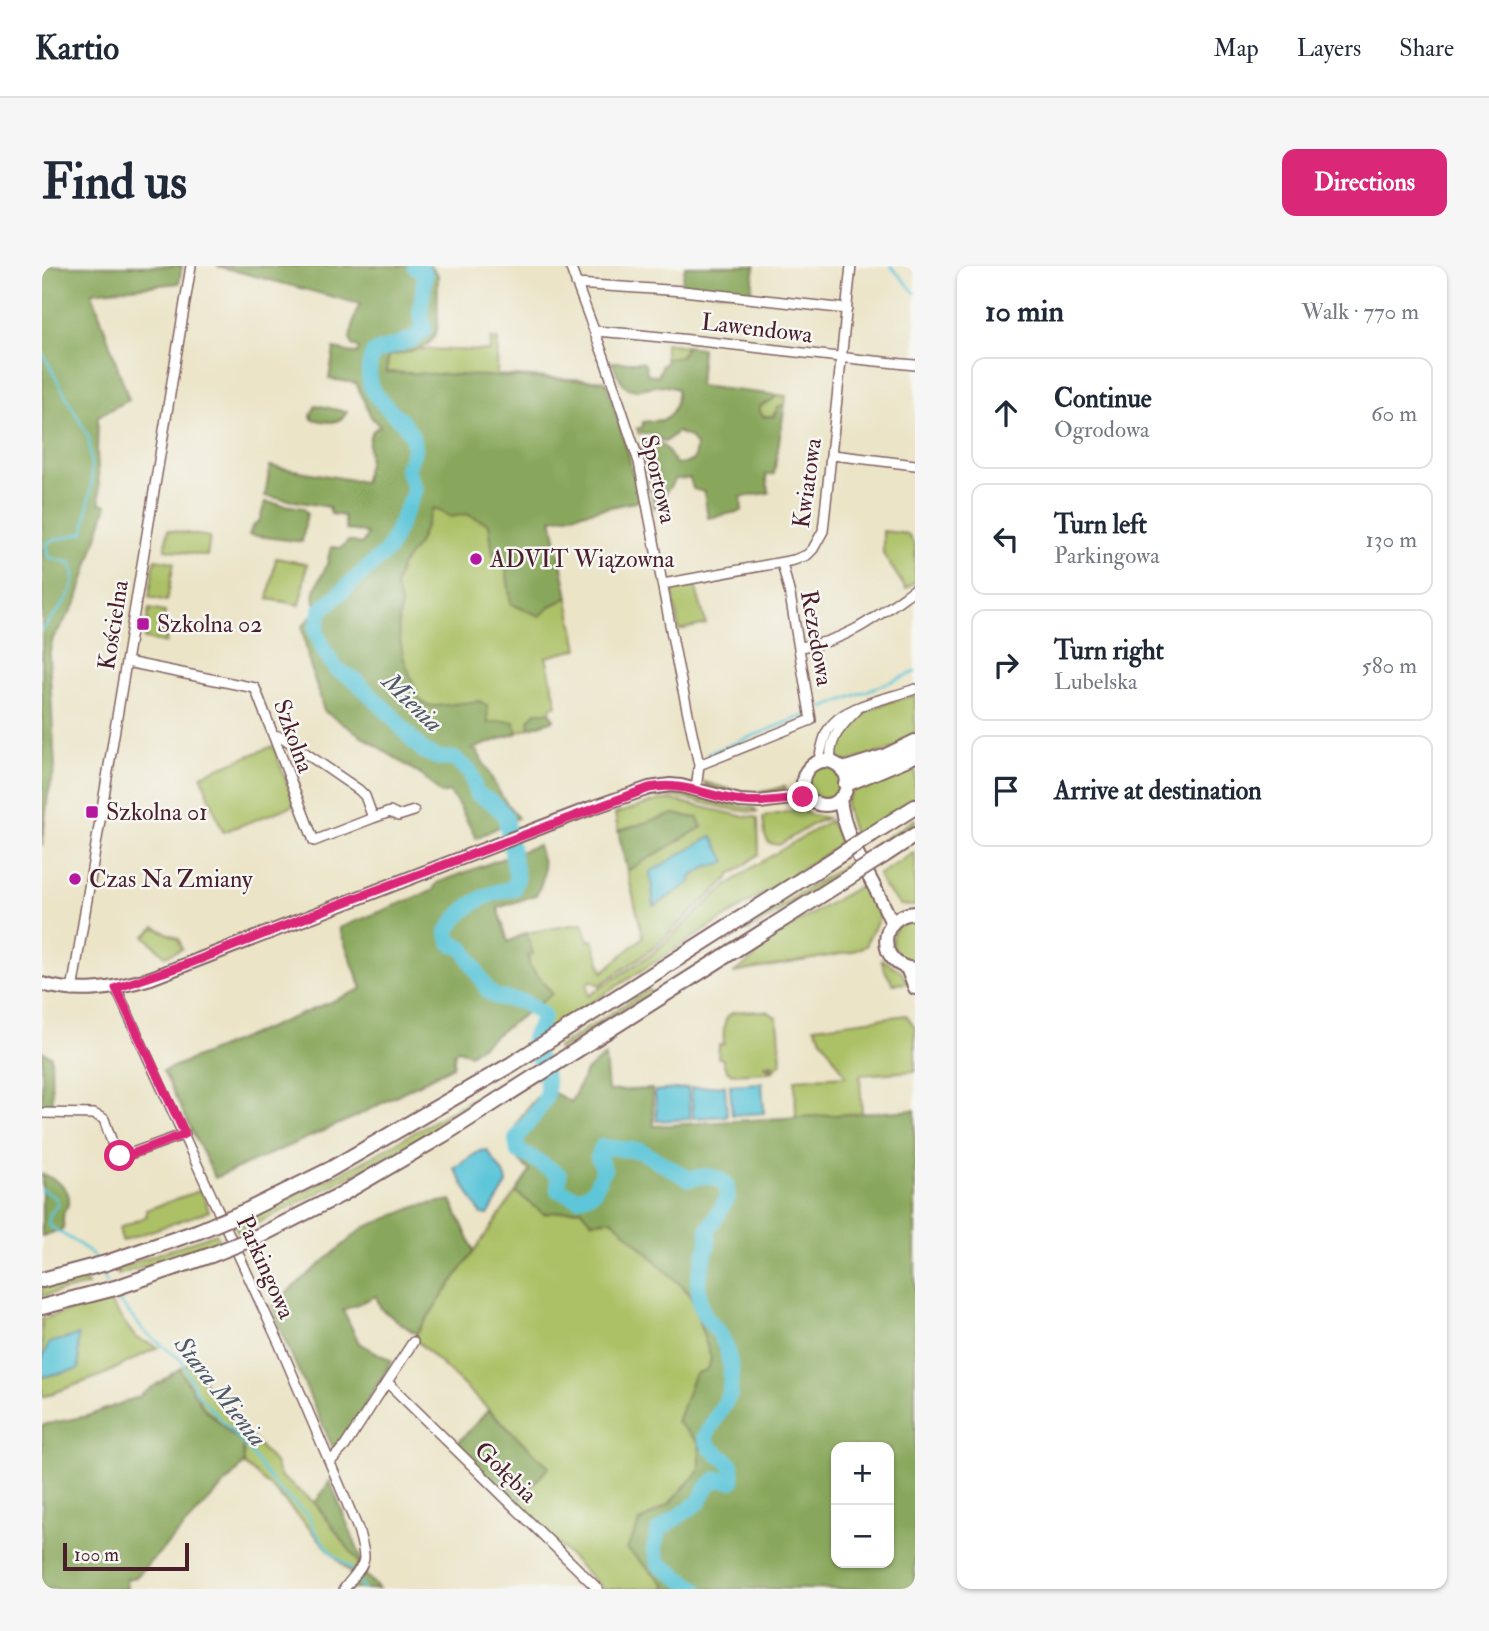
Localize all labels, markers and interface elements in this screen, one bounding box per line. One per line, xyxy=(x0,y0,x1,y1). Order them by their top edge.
text: Kartio xyxy=(35,28,119,69)
text: Map xyxy=(1214,33,1259,64)
text: Layers xyxy=(1297,33,1361,64)
text: Share xyxy=(1399,33,1454,64)
button: Directions xyxy=(1282,149,1447,216)
text: Find us xyxy=(42,152,187,213)
text: 10 min xyxy=(985,293,1064,330)
text: Walk · 770 m xyxy=(1302,297,1419,326)
street label: Lawendowa xyxy=(700,306,815,351)
text: Continue xyxy=(1054,383,1152,415)
icon: ahead xyxy=(987,394,1025,432)
text: 60 m xyxy=(1371,399,1417,428)
text: Ogrodowa xyxy=(1054,415,1149,444)
street label: Sportowa xyxy=(633,432,684,527)
street label: Kwiatowa xyxy=(786,435,829,530)
text: Turn left xyxy=(1054,509,1147,541)
icon: left xyxy=(987,520,1025,558)
text: 130 m xyxy=(1365,525,1417,554)
text: Parkingowa xyxy=(1054,541,1160,570)
place label: ADVIT Wiązowna xyxy=(489,544,676,575)
marker: ADVIT Wiązowna xyxy=(468,551,484,567)
street label: Kościelna xyxy=(91,577,136,672)
street label: Rezedowa xyxy=(793,588,840,689)
place label: Szkolna 02 xyxy=(157,609,262,640)
marker: Szkolna 02 xyxy=(135,616,151,632)
text: Turn right xyxy=(1054,635,1164,667)
icon: right xyxy=(987,646,1025,684)
text: 580 m xyxy=(1362,651,1417,680)
water label: Mienia xyxy=(374,665,449,739)
text: Lubelska xyxy=(1054,667,1137,696)
street label: Szkolna xyxy=(266,695,321,778)
icon: arrive xyxy=(987,772,1025,810)
text: Arrive at destination xyxy=(1054,775,1262,807)
route end xyxy=(787,781,818,812)
place label: Szkolna 01 xyxy=(106,797,208,828)
marker: Szkolna 01 xyxy=(84,804,100,820)
place label: Czas Na Zmiany xyxy=(89,864,253,895)
marker: Czas Na Zmiany xyxy=(67,871,83,887)
route start xyxy=(104,1140,135,1171)
street label: Parkingowa xyxy=(229,1211,303,1325)
water label: Stara Mienia xyxy=(166,1329,273,1453)
street label: Gołębia xyxy=(468,1435,544,1511)
map controls xyxy=(831,1442,894,1568)
button: + xyxy=(831,1442,894,1505)
button: − xyxy=(831,1505,894,1568)
scale bar xyxy=(63,1540,189,1572)
text: 100 m xyxy=(74,1543,119,1567)

